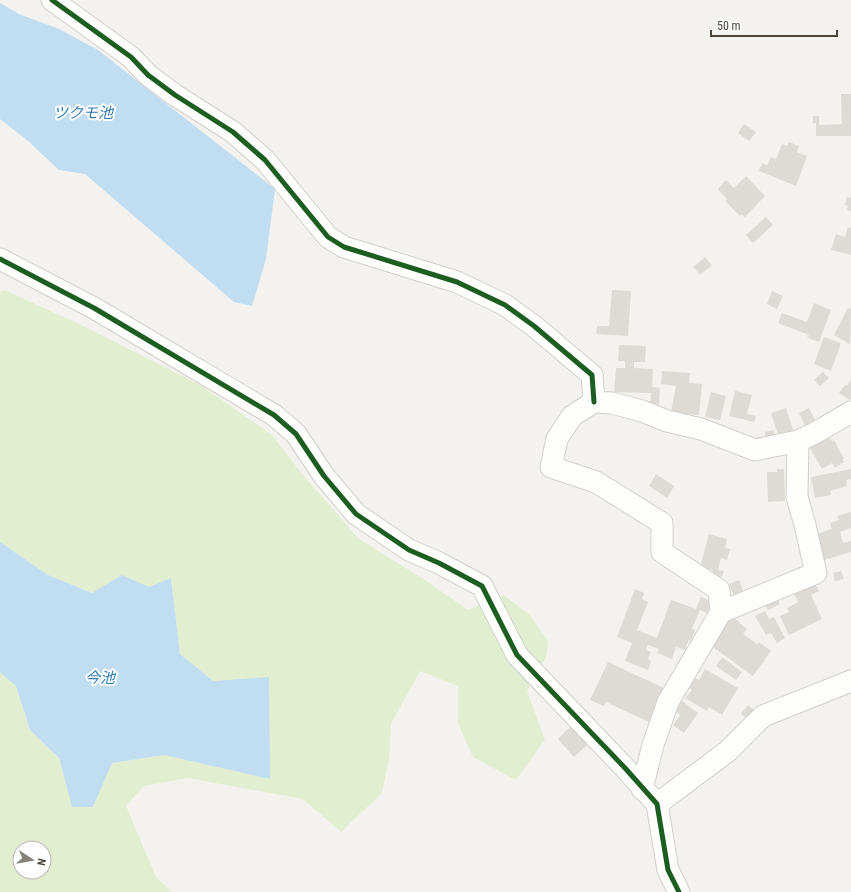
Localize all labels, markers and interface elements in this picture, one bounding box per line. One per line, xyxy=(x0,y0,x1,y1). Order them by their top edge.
scale bar xyxy=(711,12,837,38)
text: 50 m xyxy=(717,19,741,33)
water label: ツクモ池 xyxy=(53,104,115,122)
water label: 今池 xyxy=(85,669,117,687)
north arrow xyxy=(12,840,52,880)
text: N xyxy=(34,857,48,867)

